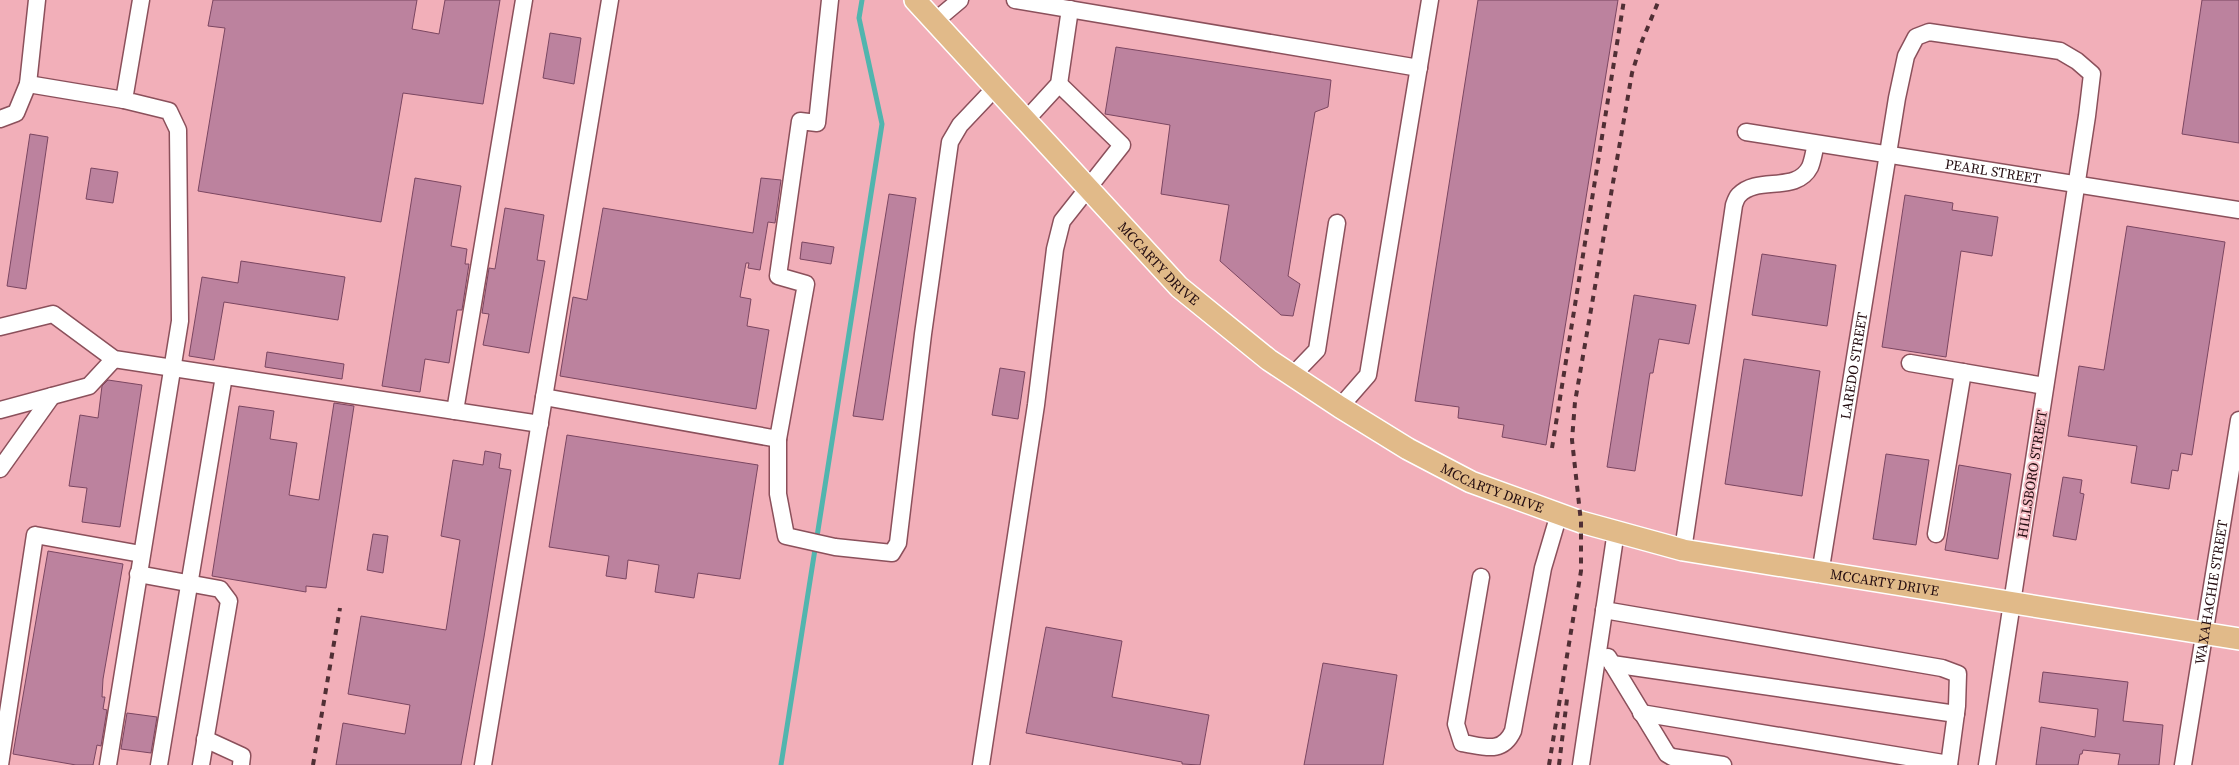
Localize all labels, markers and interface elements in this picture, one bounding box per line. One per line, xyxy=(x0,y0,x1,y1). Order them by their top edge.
street label: PEARL STREET xyxy=(1944,154,2043,189)
street label: MCCARTY DRIVE xyxy=(1114,217,1204,310)
street label: LAREDO STREET xyxy=(1835,310,1872,421)
street label: HILLSBORO STREET xyxy=(2012,408,2052,540)
street label: MCCARTY DRIVE xyxy=(1437,458,1547,518)
street label: WAXAHACHIE STREET xyxy=(2189,518,2233,666)
street label: MCCARTY DRIVE xyxy=(1829,564,1940,601)

